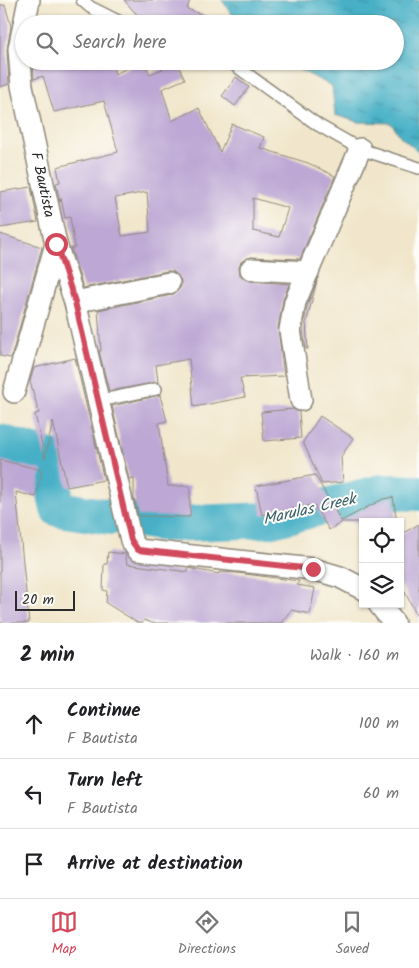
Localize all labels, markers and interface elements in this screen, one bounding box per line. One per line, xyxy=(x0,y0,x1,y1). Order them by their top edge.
search box xyxy=(15,15,404,70)
text: Search here xyxy=(73,28,167,58)
icon: search xyxy=(33,29,61,57)
street label: F Bautista xyxy=(24,150,61,220)
route start xyxy=(45,233,68,256)
water label: Marulas Creek xyxy=(260,486,361,532)
map controls xyxy=(359,518,404,608)
button: locate xyxy=(359,518,404,563)
route end xyxy=(302,558,325,581)
button: layers xyxy=(359,563,404,608)
scale bar xyxy=(15,588,75,611)
text: 20 m xyxy=(22,589,54,611)
text: 2 min xyxy=(20,639,75,672)
text: Walk · 160 m xyxy=(310,643,399,668)
text: Continue xyxy=(67,696,140,726)
icon: ahead xyxy=(20,710,48,738)
text: 100 m xyxy=(359,711,399,736)
text: F Bautista xyxy=(67,726,138,751)
text: Turn left xyxy=(67,766,142,796)
icon: left xyxy=(20,780,48,808)
text: 60 m xyxy=(363,781,399,806)
text: F Bautista xyxy=(67,796,138,821)
text: Arrive at destination xyxy=(67,849,243,879)
icon: arrive xyxy=(20,850,48,878)
tab: Map xyxy=(50,908,78,960)
tab: Directions xyxy=(178,908,236,960)
tab: Saved xyxy=(336,908,369,960)

